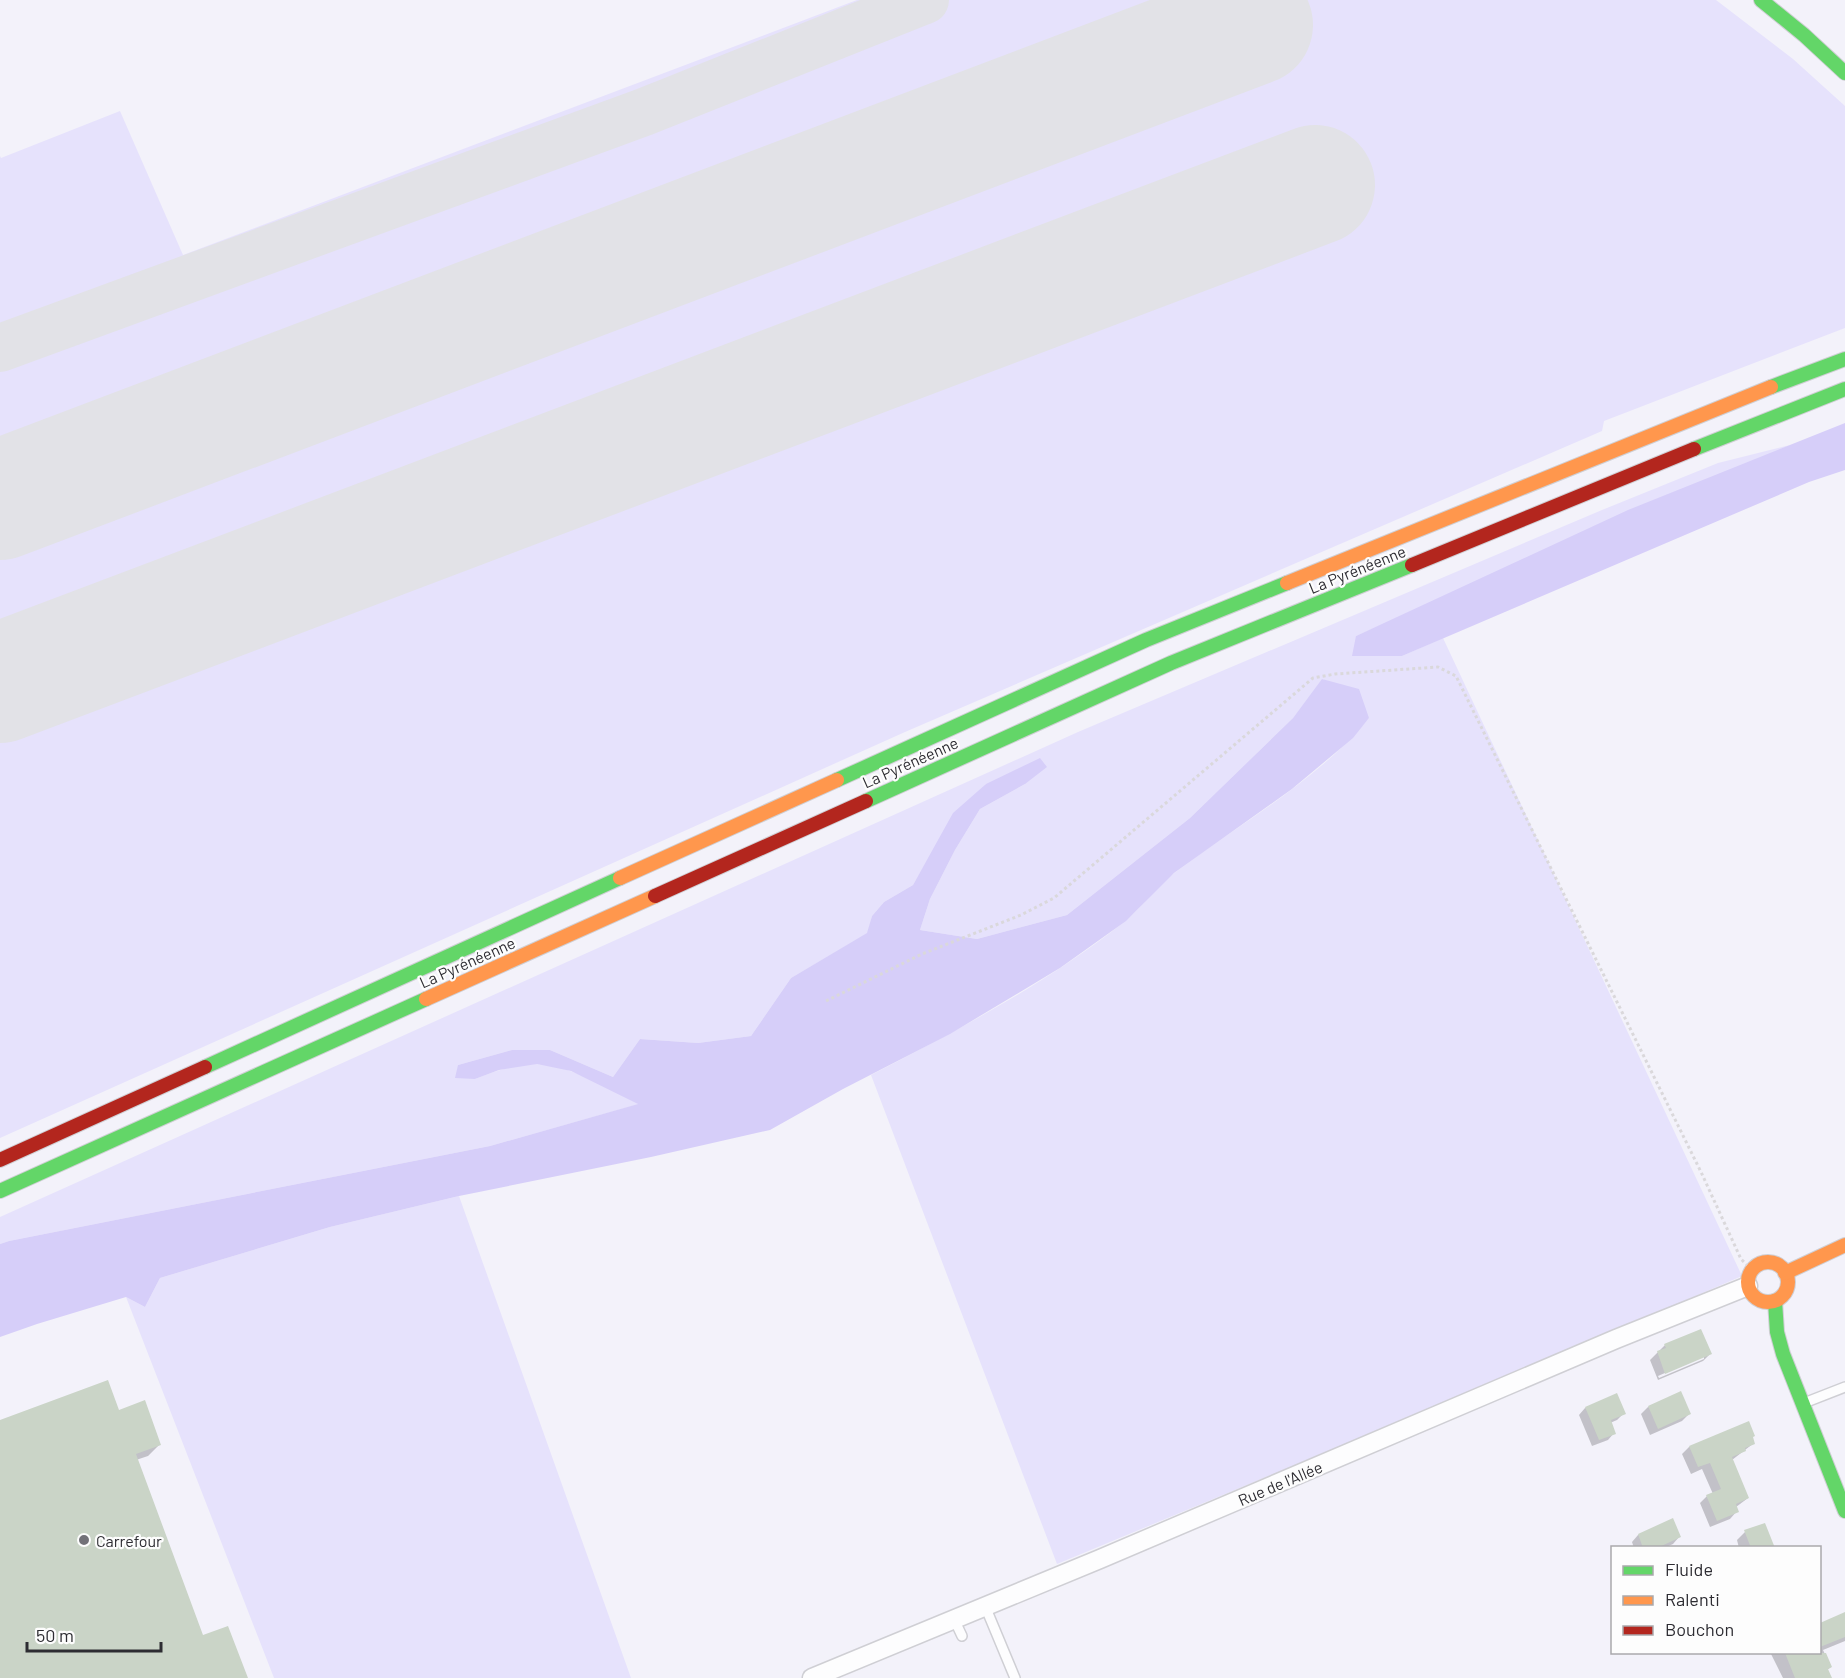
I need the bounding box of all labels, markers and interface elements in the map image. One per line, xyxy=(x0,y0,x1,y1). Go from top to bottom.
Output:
street label: La Pyrénéenne xyxy=(1306,541,1408,597)
street label: La Pyrénéenne xyxy=(859,732,961,792)
street label: La Pyrénéenne xyxy=(416,932,518,992)
street label: Rue de l'Allée xyxy=(1235,1457,1325,1509)
place label: Carrefour xyxy=(96,1531,162,1550)
marker: Carrefour xyxy=(77,1533,91,1547)
legend xyxy=(1611,1546,1821,1654)
text: Fluide xyxy=(1665,1558,1713,1580)
text: Ralenti xyxy=(1665,1588,1720,1610)
scale bar xyxy=(27,1615,160,1653)
text: Bouchon xyxy=(1665,1618,1734,1640)
text: 50 m xyxy=(36,1624,74,1646)

